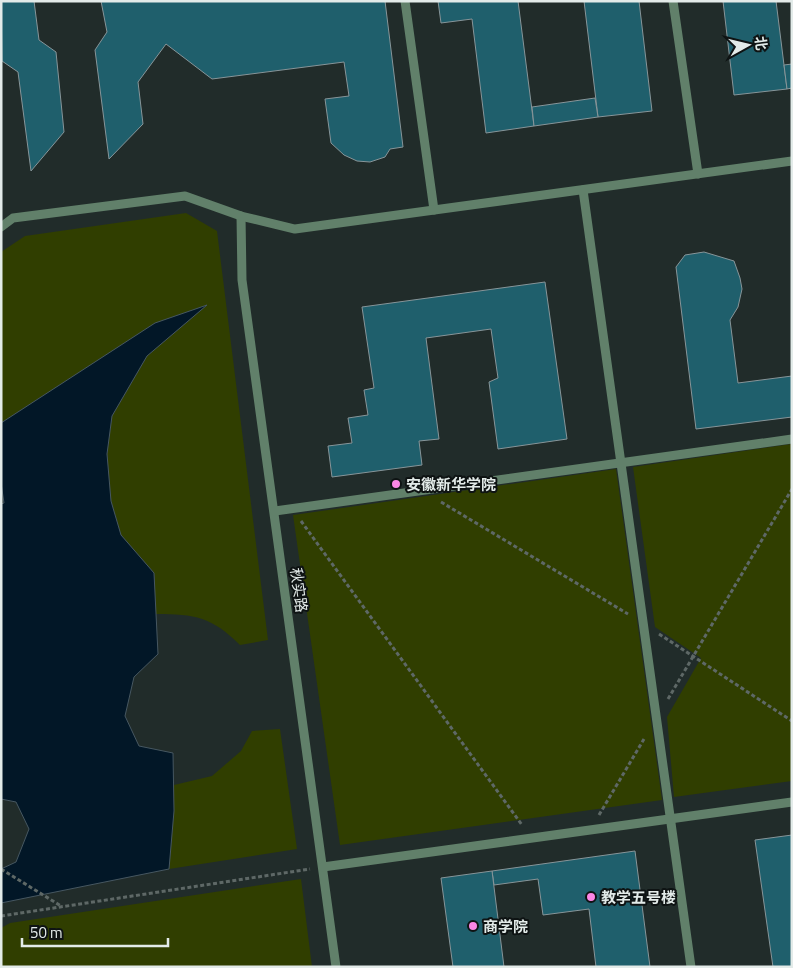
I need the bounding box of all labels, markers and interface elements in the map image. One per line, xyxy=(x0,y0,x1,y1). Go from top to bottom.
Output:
north arrow xyxy=(723,20,773,70)
text: 北 xyxy=(750,35,773,52)
place label: 安徽新华学院 xyxy=(406,473,496,496)
marker: 安徽新华学院 xyxy=(390,478,402,490)
street label: 秋实路 xyxy=(284,566,314,614)
place label: 教学五号楼 xyxy=(601,886,676,909)
marker: 教学五号楼 xyxy=(585,891,597,903)
place label: 商学院 xyxy=(483,915,528,938)
scale bar xyxy=(22,916,169,948)
marker: 商学院 xyxy=(467,920,479,932)
text: 50 m xyxy=(30,921,63,944)

